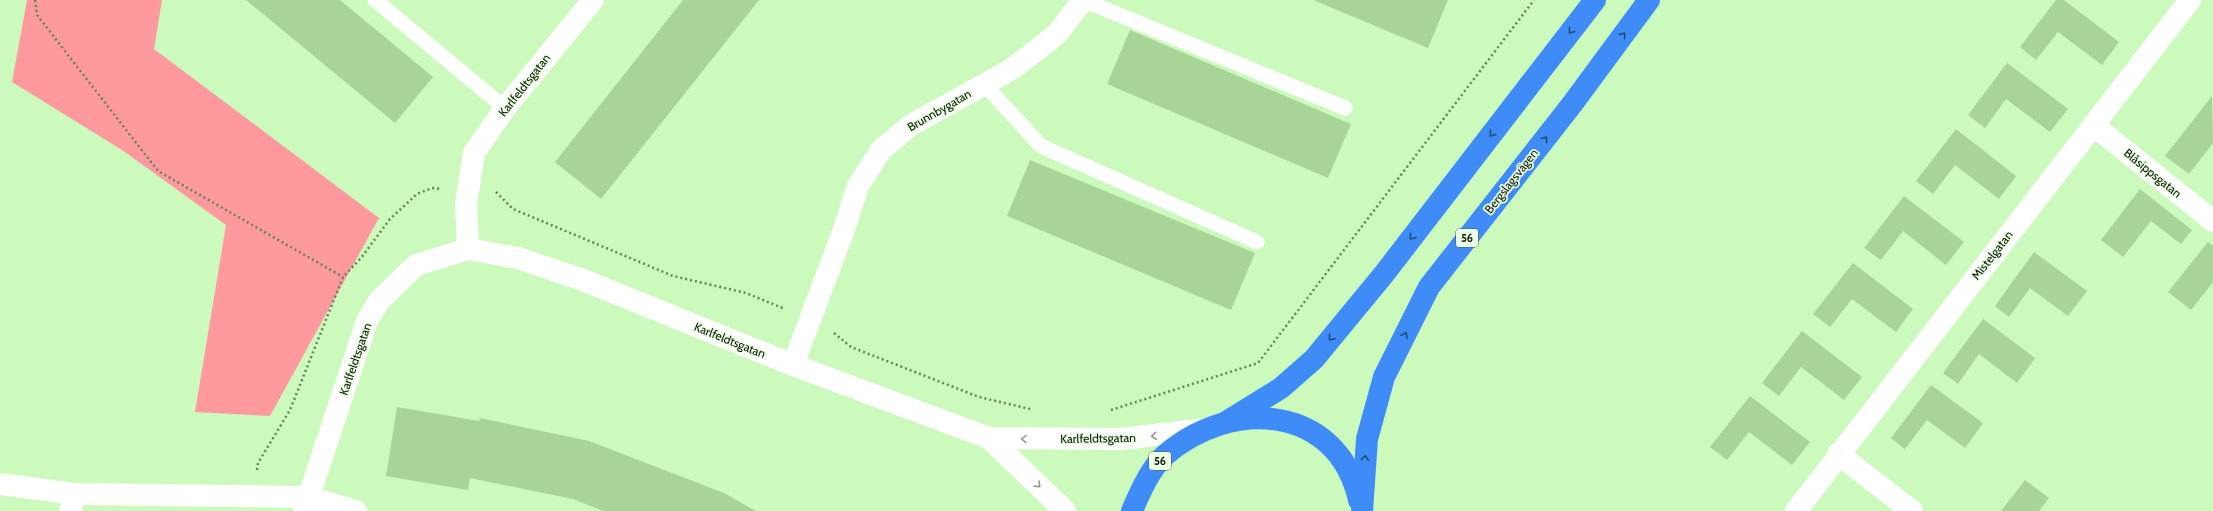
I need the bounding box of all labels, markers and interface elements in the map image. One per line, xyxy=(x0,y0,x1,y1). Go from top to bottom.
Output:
one-way arrow xyxy=(1569,26,1576,33)
one-way arrow xyxy=(1618,32,1626,39)
street label: Karlfeldtsgatan xyxy=(495,50,553,119)
street label: Brunnbygatan xyxy=(904,86,974,134)
one-way arrow xyxy=(1489,129,1496,136)
one-way arrow xyxy=(1540,136,1547,143)
street label: Bergslagsvägen xyxy=(1481,145,1541,216)
street label: Blåsippsgatan xyxy=(2121,145,2185,201)
street label: Mistelgatan xyxy=(1968,227,2016,283)
road number: 56 xyxy=(1456,229,1478,247)
one-way arrow xyxy=(1410,233,1417,240)
street label: Karlfeldtsgatan xyxy=(692,319,768,361)
street label: Karlfeldtsgatan xyxy=(336,320,375,397)
one-way arrow xyxy=(1400,332,1408,339)
one-way arrow xyxy=(1329,334,1336,341)
street label: Karlfeldtsgatan xyxy=(1060,430,1136,446)
one-way arrow xyxy=(1151,431,1157,440)
one-way arrow xyxy=(1021,435,1027,443)
road number: 56 xyxy=(1149,452,1171,470)
one-way arrow xyxy=(1361,455,1370,461)
one-way arrow xyxy=(1033,480,1041,488)

